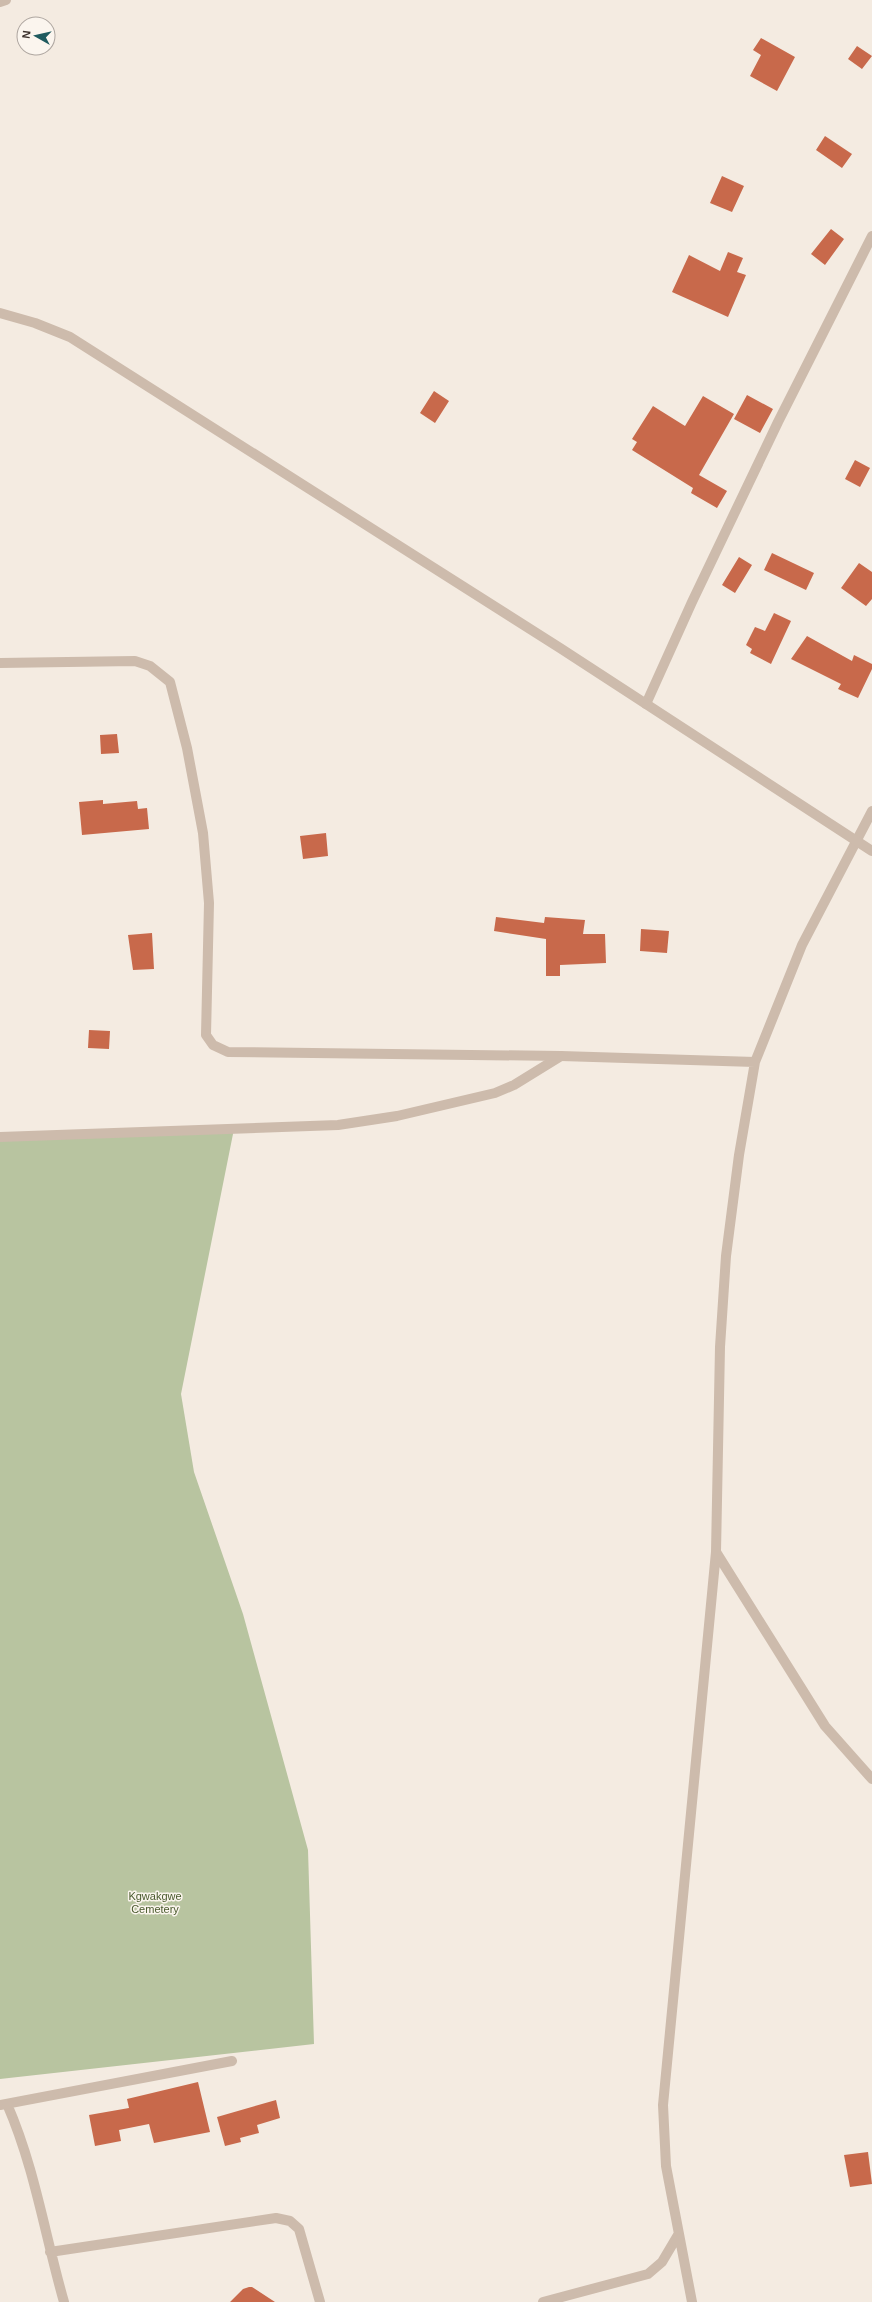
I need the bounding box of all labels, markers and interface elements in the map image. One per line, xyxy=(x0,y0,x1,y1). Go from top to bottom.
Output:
north arrow xyxy=(16,16,56,56)
text: N xyxy=(20,30,33,39)
park label: Kgwakgwe Cemetery xyxy=(128,1890,182,1915)

